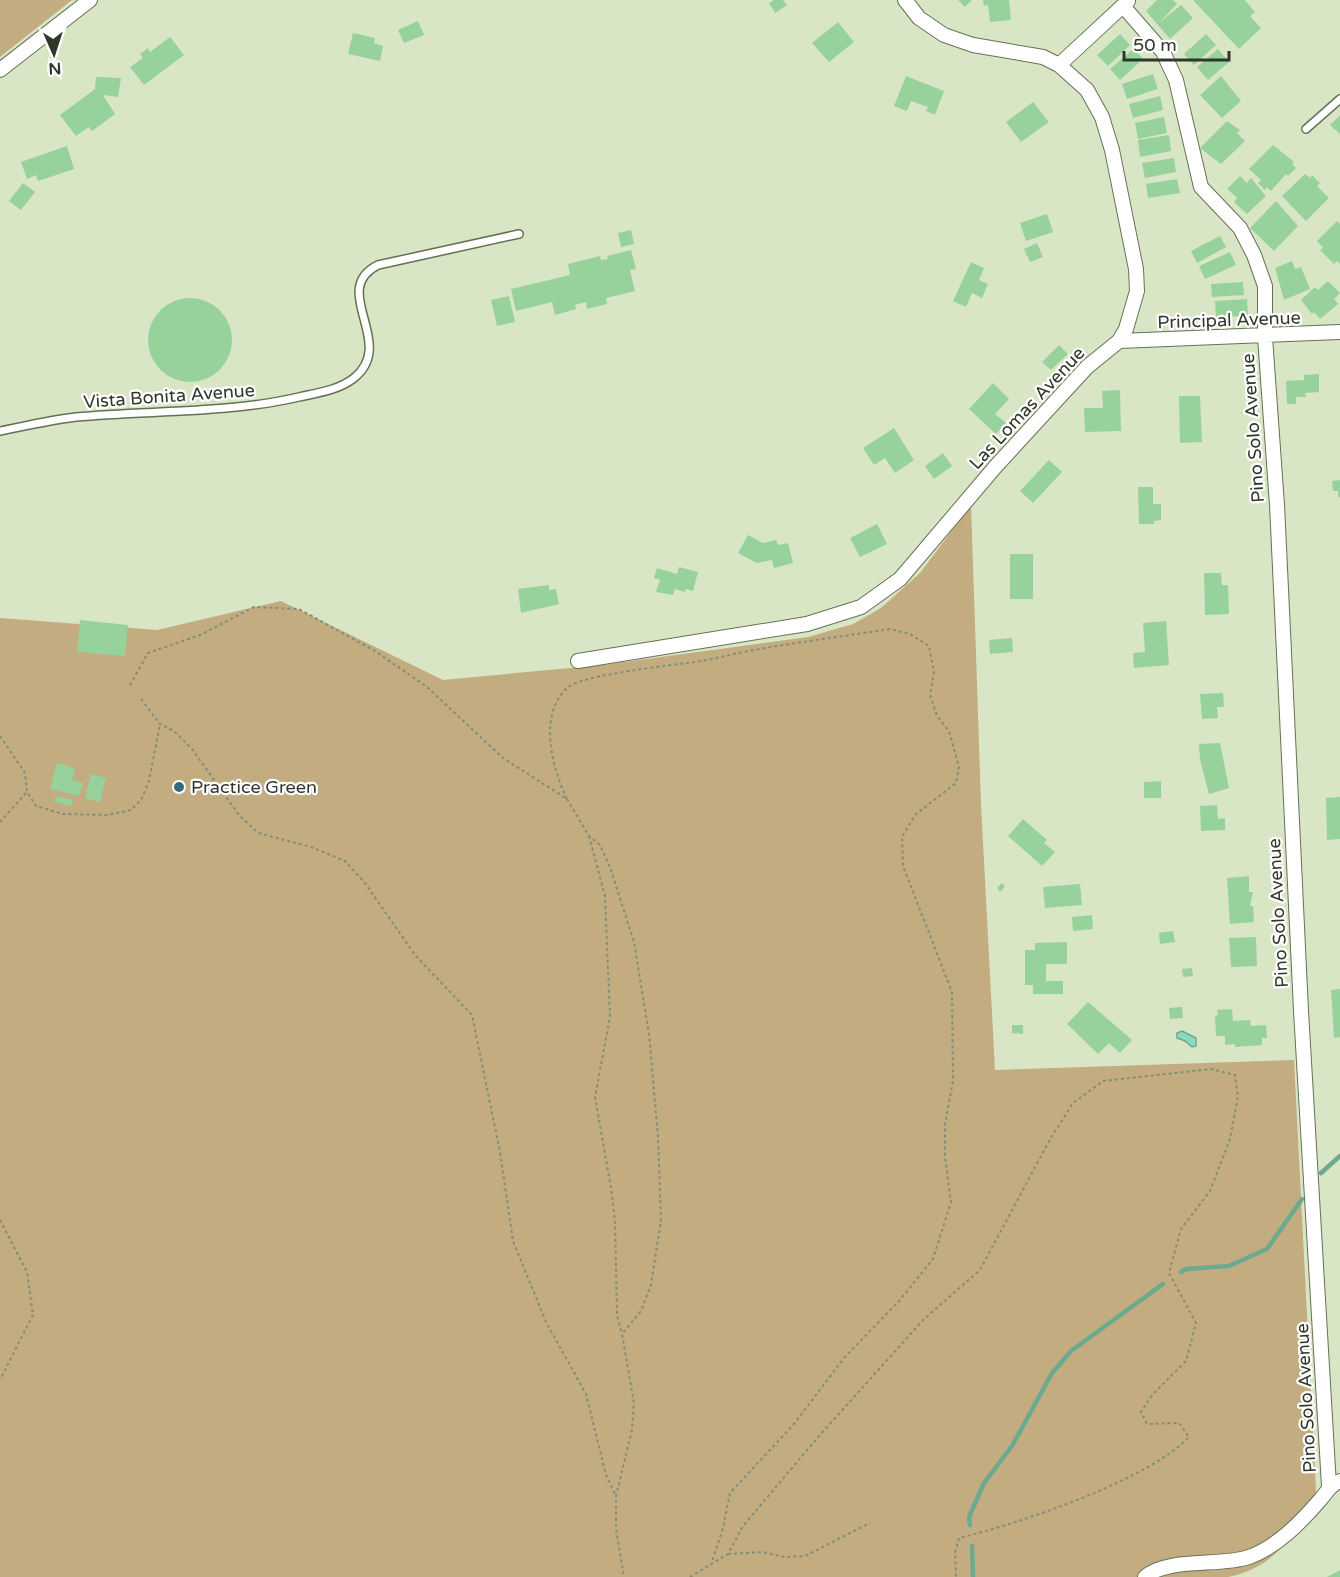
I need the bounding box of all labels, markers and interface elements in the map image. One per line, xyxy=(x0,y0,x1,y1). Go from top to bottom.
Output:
north arrow xyxy=(24,24,84,84)
scale bar xyxy=(1124,24,1229,62)
text: 50 m xyxy=(1133,34,1177,56)
text: N xyxy=(48,58,62,78)
street label: Principal Avenue xyxy=(1157,307,1301,333)
street label: Las Lomas Avenue xyxy=(965,342,1089,474)
street label: Pino Solo Avenue xyxy=(1237,353,1269,503)
street label: Vista Bonita Avenue xyxy=(82,379,256,413)
place label: Practice Green xyxy=(191,776,317,798)
marker: Practice Green xyxy=(172,780,186,794)
street label: Pino Solo Avenue xyxy=(1263,838,1293,988)
street label: Pino Solo Avenue xyxy=(1291,1323,1321,1473)

